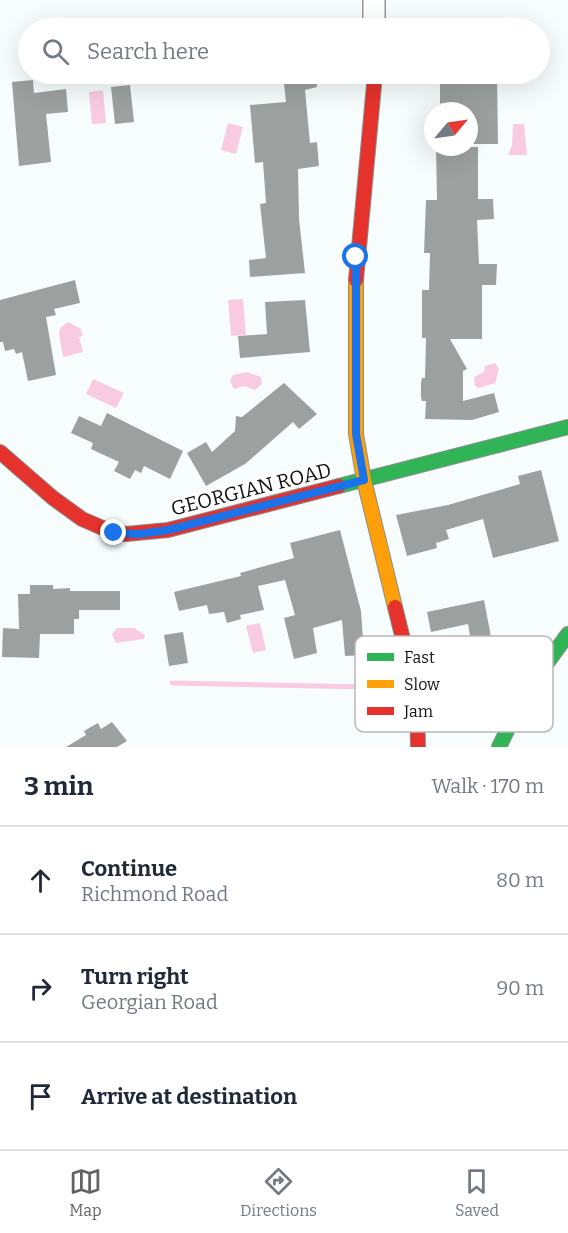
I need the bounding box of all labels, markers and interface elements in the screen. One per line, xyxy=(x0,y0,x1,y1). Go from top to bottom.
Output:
search box xyxy=(18,18,550,84)
icon: search xyxy=(39,35,72,68)
text: Search here xyxy=(87,38,209,65)
north arrow xyxy=(424,102,478,156)
route start xyxy=(342,243,368,269)
street label: GEORGIAN ROAD xyxy=(168,457,334,521)
route end xyxy=(100,519,126,545)
legend xyxy=(355,636,553,732)
text: Fast xyxy=(404,648,435,667)
text: Slow xyxy=(404,675,440,694)
text: Jam xyxy=(403,702,433,721)
text: 3 min xyxy=(24,771,93,802)
text: Walk · 170 m xyxy=(431,774,544,798)
text: Continue xyxy=(81,855,177,882)
icon: ahead xyxy=(24,864,57,897)
text: 80 m xyxy=(496,868,544,892)
text: Richmond Road xyxy=(81,882,228,906)
text: Turn right xyxy=(81,963,189,990)
icon: right xyxy=(24,972,57,1005)
text: 90 m xyxy=(496,976,544,1000)
text: Georgian Road xyxy=(81,990,218,1014)
icon: arrive xyxy=(24,1080,57,1113)
text: Arrive at destination xyxy=(81,1083,297,1110)
tab: Map xyxy=(69,1165,102,1220)
tab: Directions xyxy=(240,1165,317,1220)
tab: Saved xyxy=(455,1165,499,1220)

